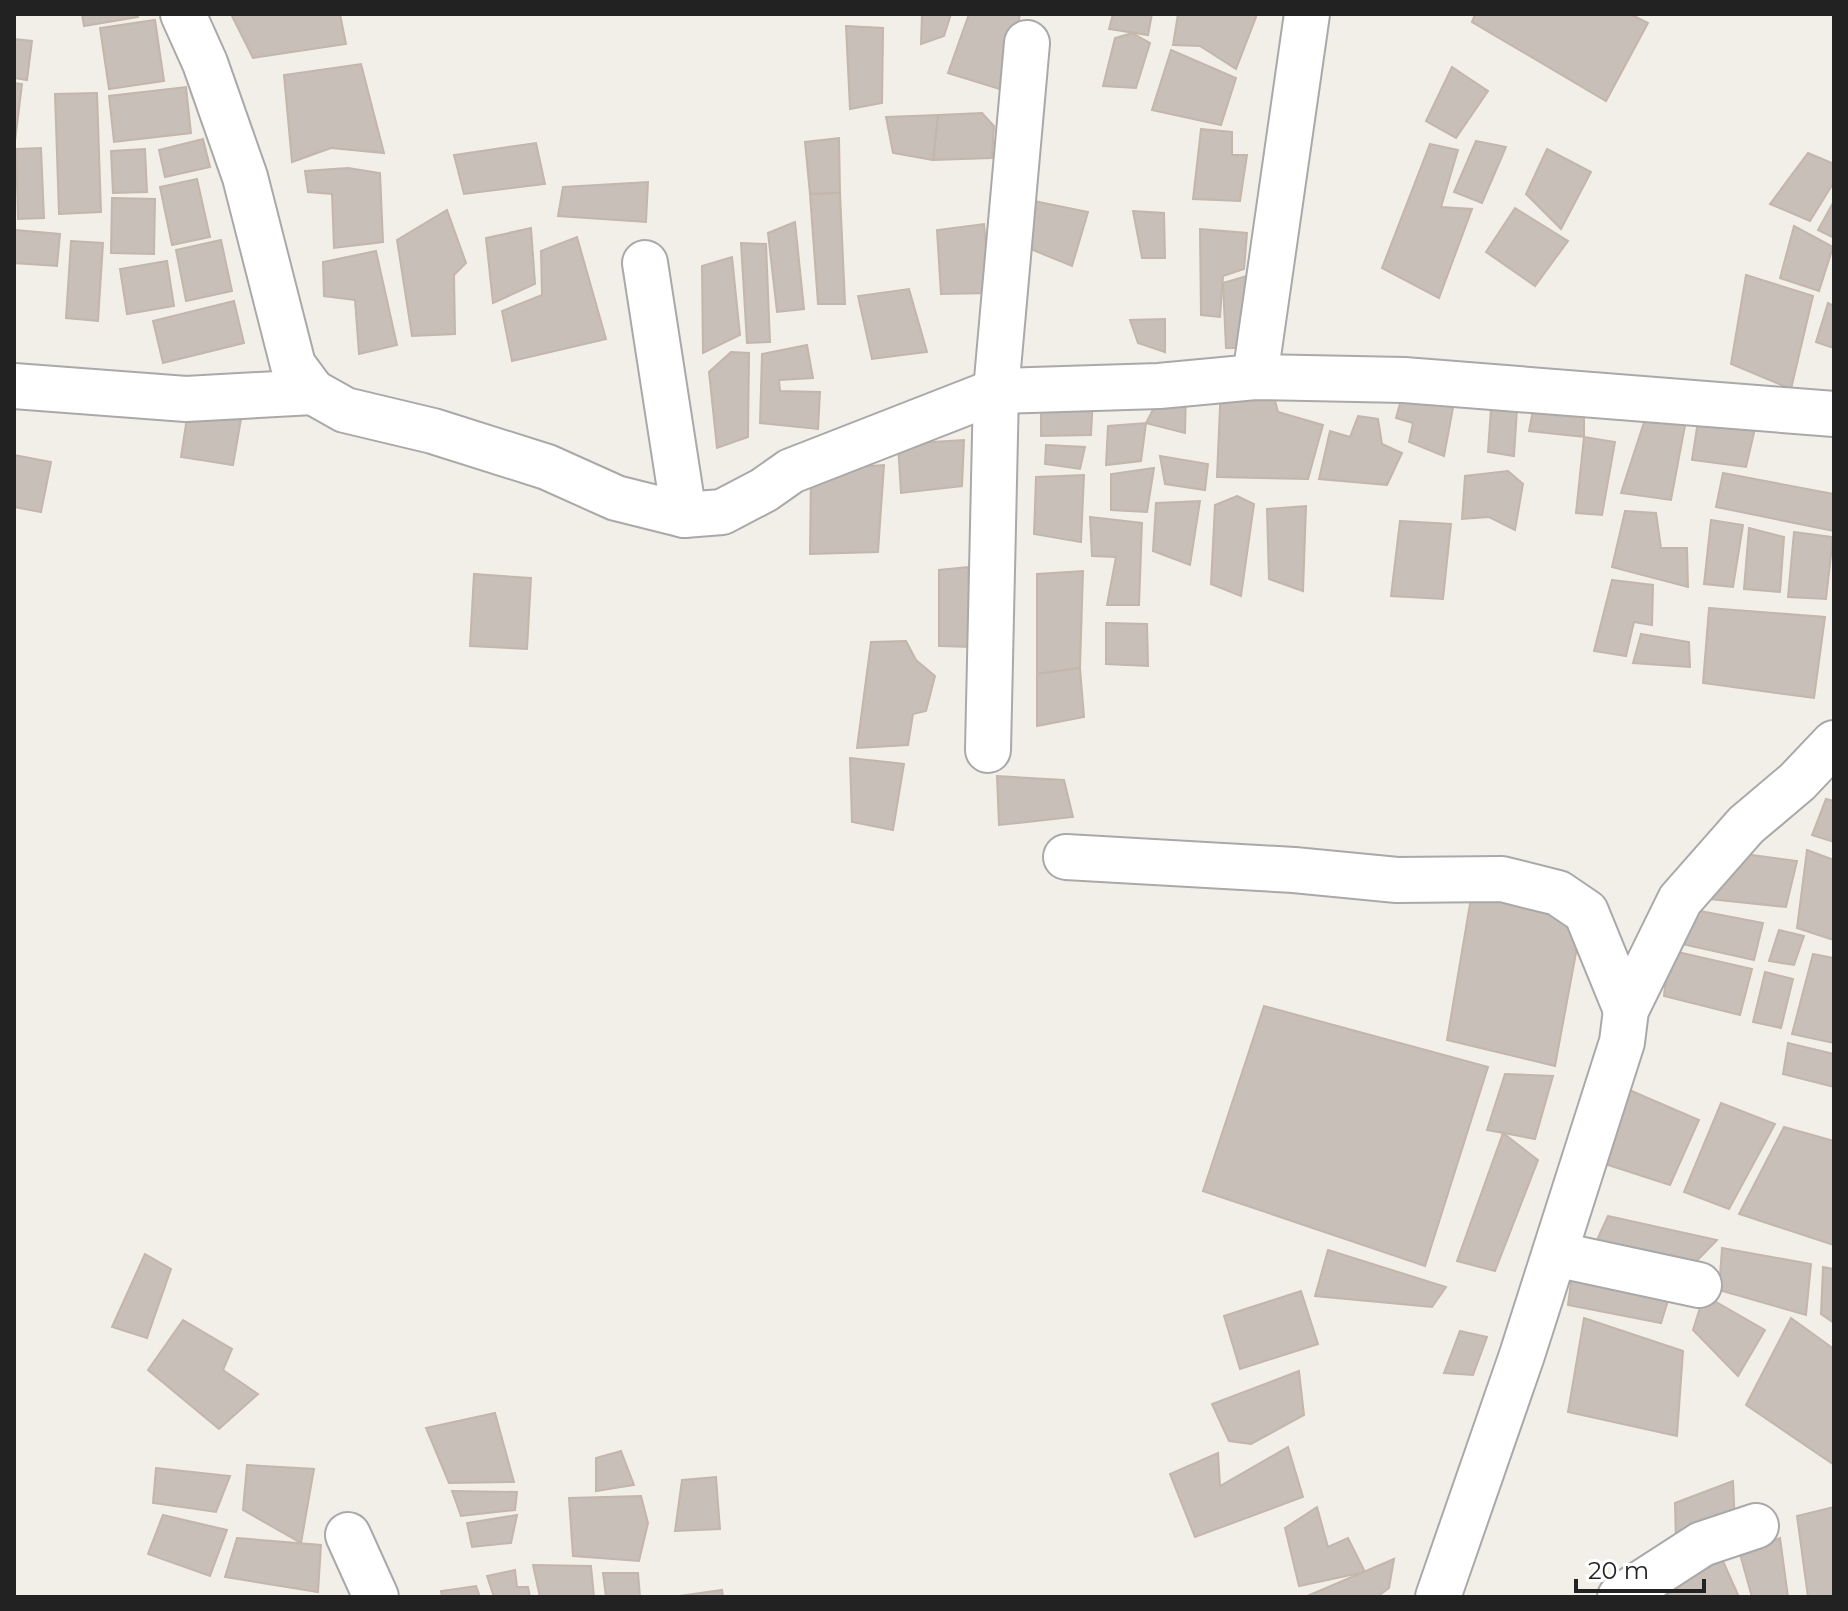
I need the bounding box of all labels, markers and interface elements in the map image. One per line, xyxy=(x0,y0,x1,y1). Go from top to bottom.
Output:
scale bar xyxy=(1576,1543,1704,1593)
text: 20 m xyxy=(1588,1556,1649,1585)

